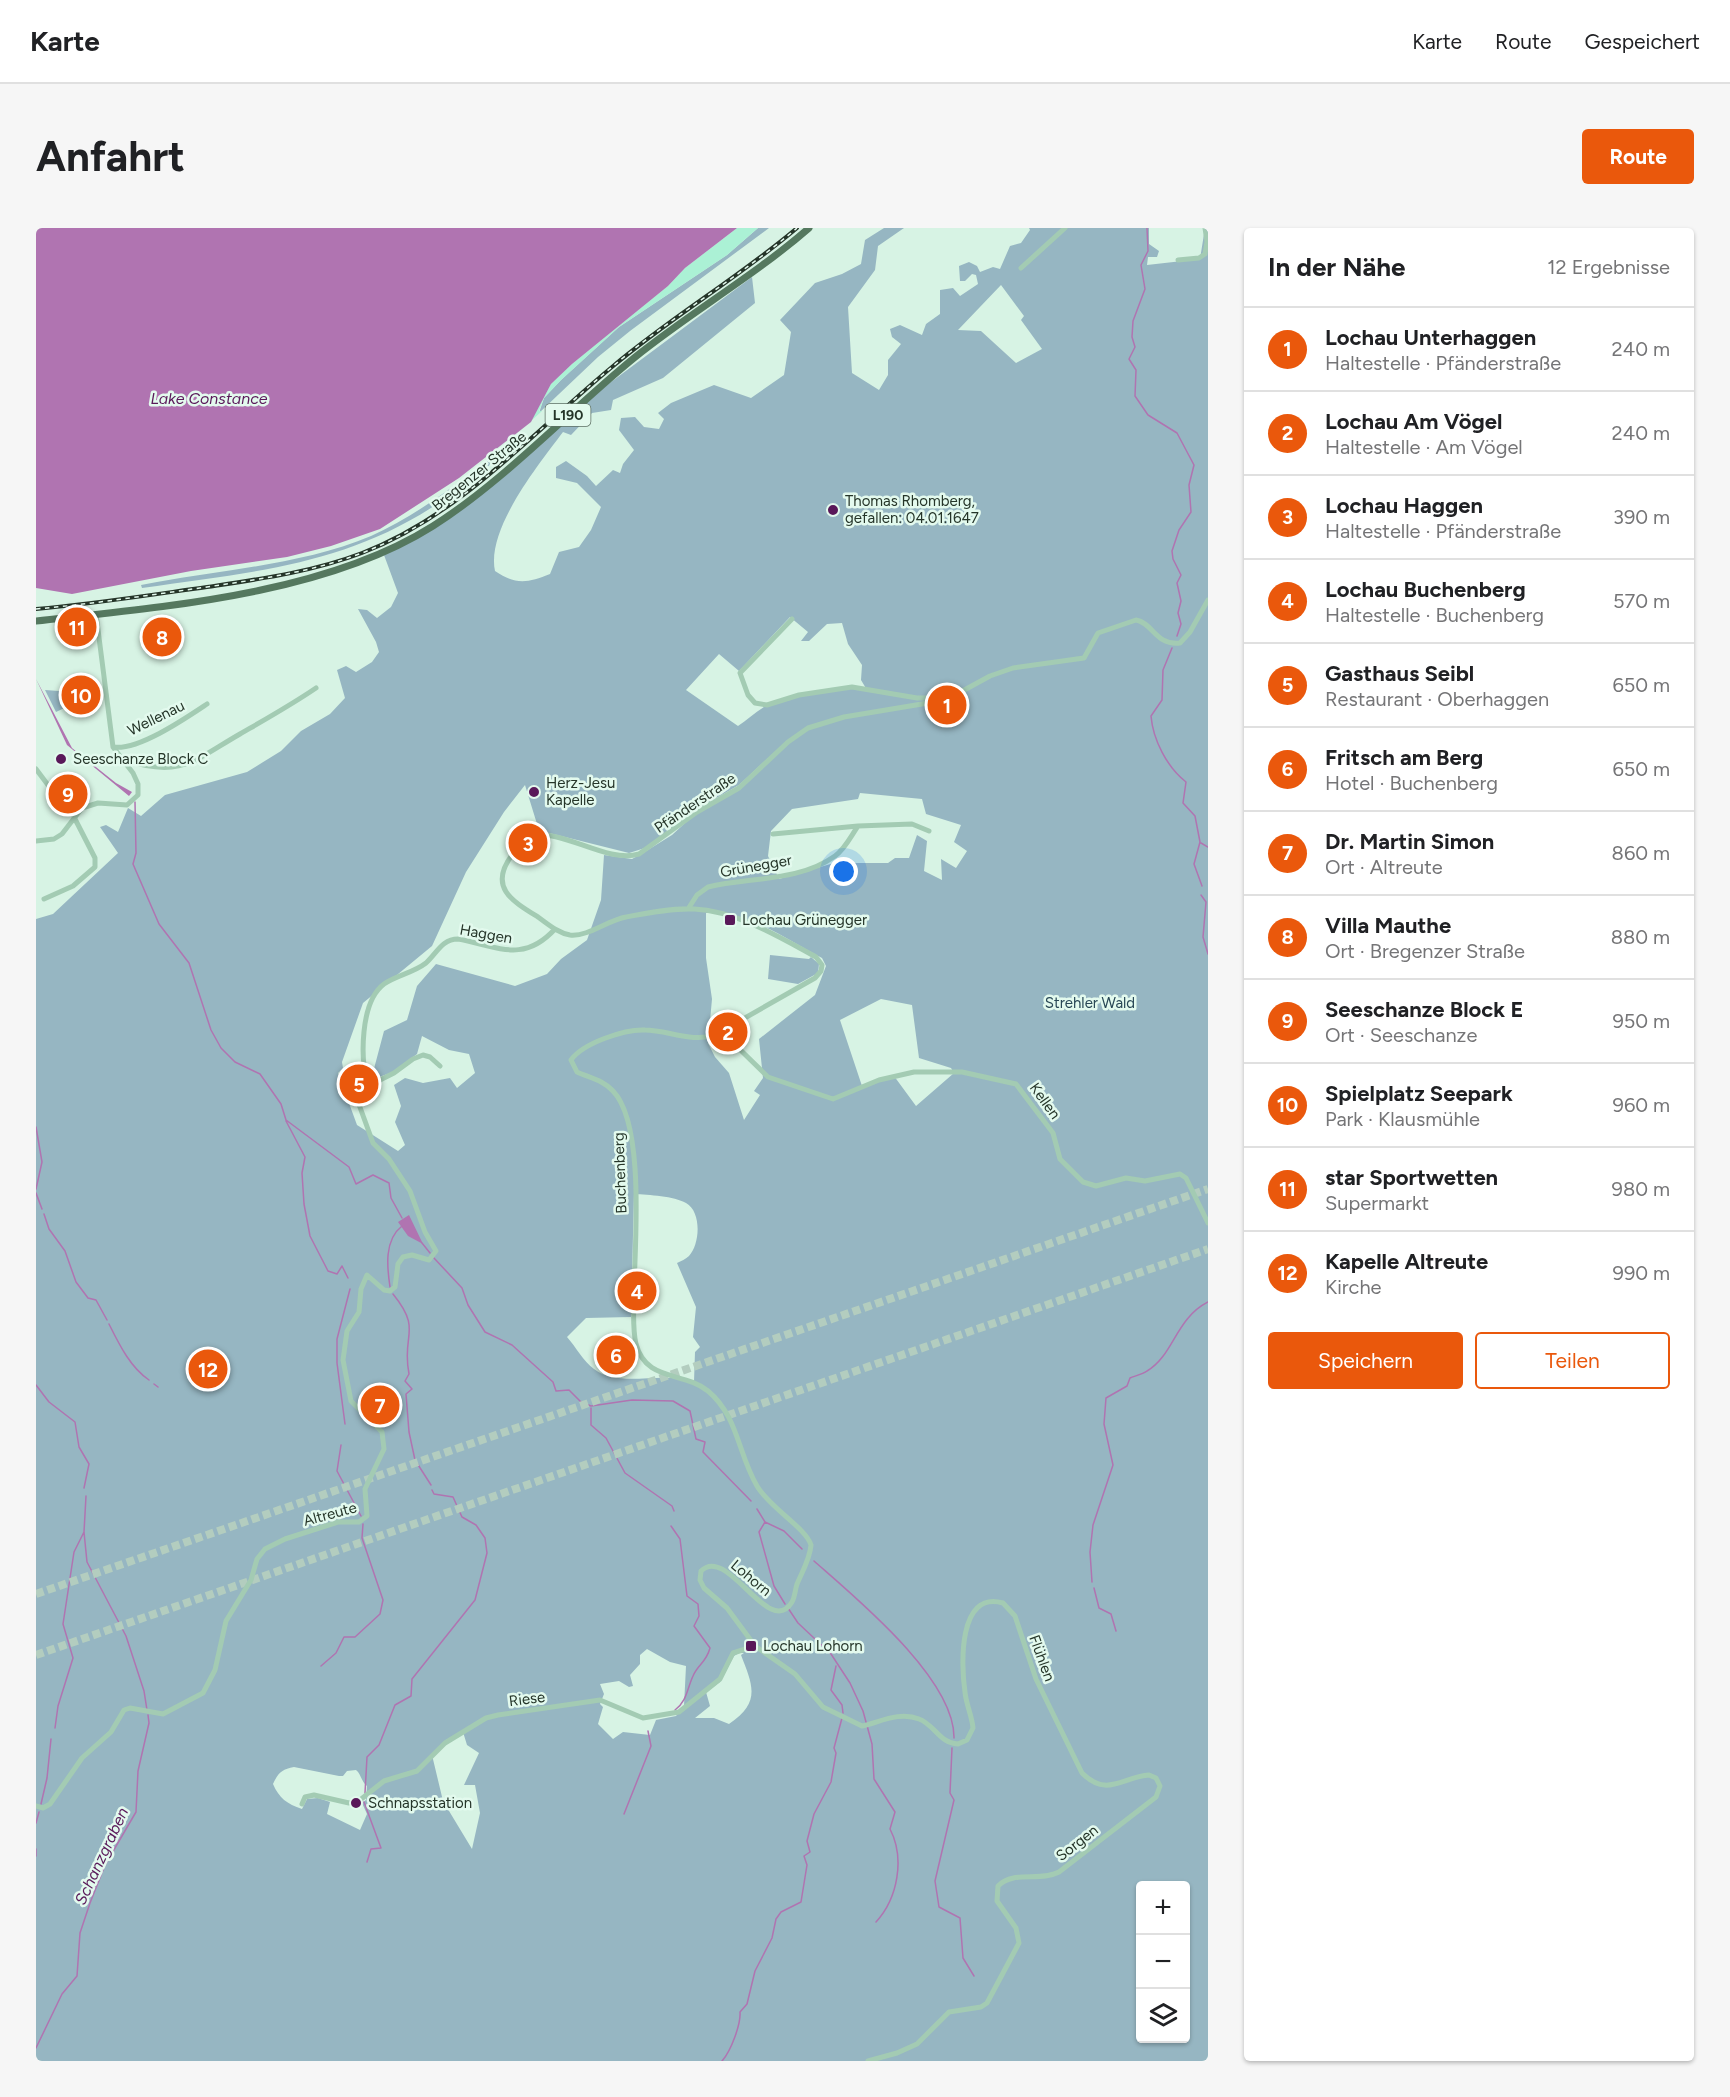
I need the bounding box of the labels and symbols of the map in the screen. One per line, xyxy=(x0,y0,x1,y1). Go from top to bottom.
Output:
water label: Lake Constance xyxy=(150,389,268,408)
road number: L190 xyxy=(546,404,590,426)
street label: Bregenzer Straße xyxy=(428,427,530,515)
place label: Thomas Rhomberg, gefallen: 04.01.1647 xyxy=(845,492,979,527)
marker: Thomas Rhomberg, gefallen: 04.01.1647 xyxy=(826,503,840,517)
pin: 11 xyxy=(58,604,96,650)
pin: 8 xyxy=(142,614,182,660)
pin: 10 xyxy=(62,672,100,718)
pin: 1 xyxy=(928,682,966,728)
street label: Wellenau xyxy=(125,697,187,739)
place label: Seeschanze Block C xyxy=(73,750,209,768)
marker: Seeschanze Block C xyxy=(54,752,68,766)
street label: Pfänderstraße xyxy=(651,769,739,837)
pin: 9 xyxy=(48,772,87,816)
place label: Herz-Jesu Kapelle xyxy=(546,774,615,809)
marker: Herz-Jesu Kapelle xyxy=(527,785,541,799)
pin: 3 xyxy=(508,820,548,866)
street label: Grünegger xyxy=(719,851,793,881)
your location xyxy=(829,857,858,886)
place label: Lochau Grünegger xyxy=(742,911,867,929)
marker: Lochau Grünegger xyxy=(723,913,737,927)
street label: Haggen xyxy=(458,921,514,947)
park label: Strehler Wald xyxy=(1045,994,1135,1012)
pin: 2 xyxy=(708,1010,748,1054)
pin: 5 xyxy=(340,1062,378,1106)
street label: Kellen xyxy=(1026,1079,1064,1123)
street label: Buchenberg xyxy=(610,1132,630,1214)
pin: 4 xyxy=(618,1268,656,1314)
pin: 6 xyxy=(596,1332,636,1378)
pin: 12 xyxy=(188,1346,228,1392)
pin: 7 xyxy=(360,1382,400,1428)
street label: Altreute xyxy=(301,1498,359,1530)
street label: Lohorn xyxy=(727,1556,775,1600)
street label: Flühlen xyxy=(1025,1632,1059,1684)
place label: Lochau Lohorn xyxy=(763,1637,863,1655)
marker: Lochau Lohorn xyxy=(744,1639,758,1653)
street label: Riese xyxy=(508,1688,546,1710)
place label: Schnapsstation xyxy=(368,1794,472,1812)
marker: Schnapsstation xyxy=(349,1796,363,1810)
water label: Schanzgraben xyxy=(71,1805,132,1908)
street label: Sorgen xyxy=(1052,1821,1102,1865)

